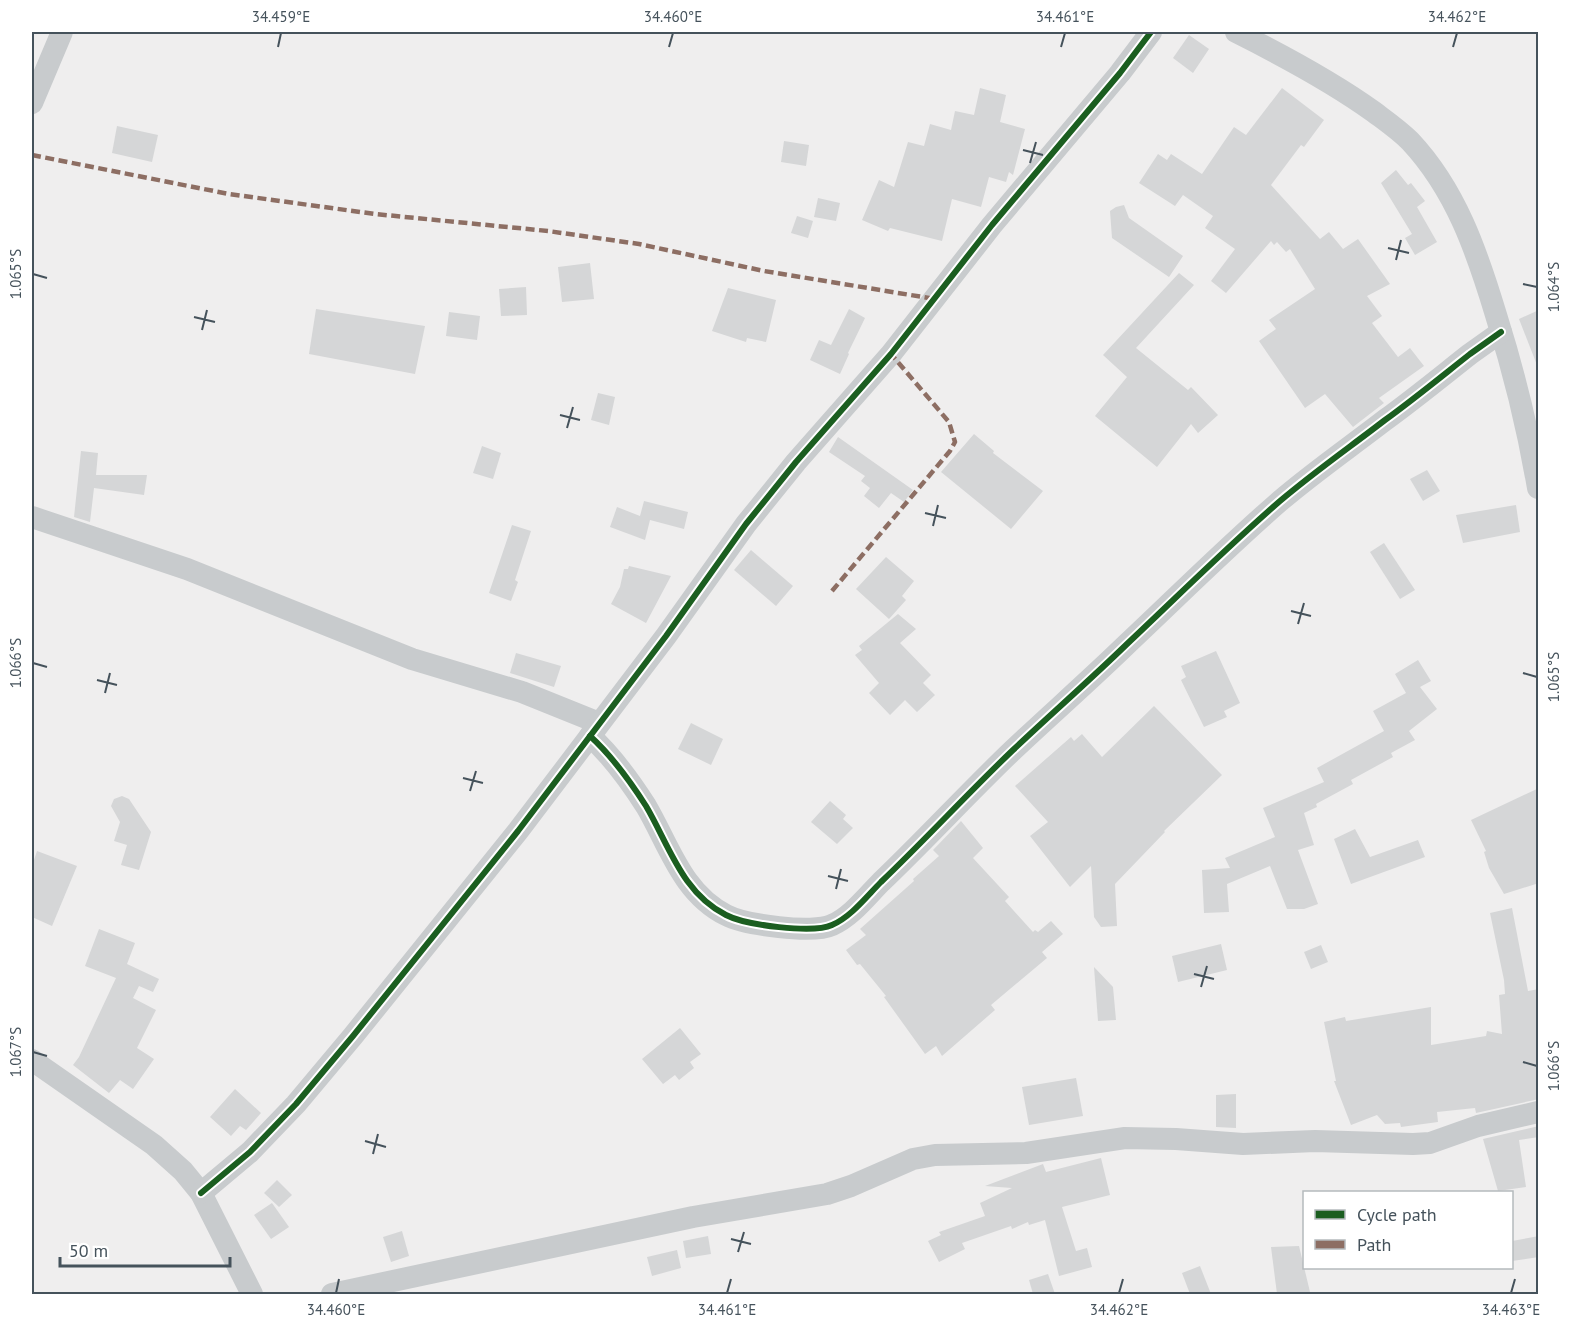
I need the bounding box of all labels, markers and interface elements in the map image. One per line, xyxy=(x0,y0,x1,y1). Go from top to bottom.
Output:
text: 34.459°E xyxy=(252,7,310,26)
text: 34.460°E xyxy=(644,7,702,26)
text: 34.461°E xyxy=(1036,7,1094,26)
text: 34.462°E xyxy=(1428,7,1486,26)
text: 1.065°S xyxy=(6,249,25,299)
text: 1.064°S xyxy=(1544,262,1563,312)
text: 1.066°S xyxy=(6,638,25,688)
text: 1.065°S xyxy=(1544,652,1563,702)
text: 1.067°S xyxy=(6,1027,25,1077)
text: 1.066°S xyxy=(1544,1041,1563,1091)
legend xyxy=(1303,1191,1513,1269)
text: Cycle path xyxy=(1357,1203,1437,1226)
scale bar xyxy=(60,1230,230,1268)
text: Path xyxy=(1357,1233,1391,1256)
text: 50 m xyxy=(69,1239,108,1262)
text: 34.460°E xyxy=(307,1300,365,1319)
text: 34.461°E xyxy=(698,1300,756,1319)
text: 34.462°E xyxy=(1090,1300,1148,1319)
text: 34.463°E xyxy=(1482,1300,1540,1319)

